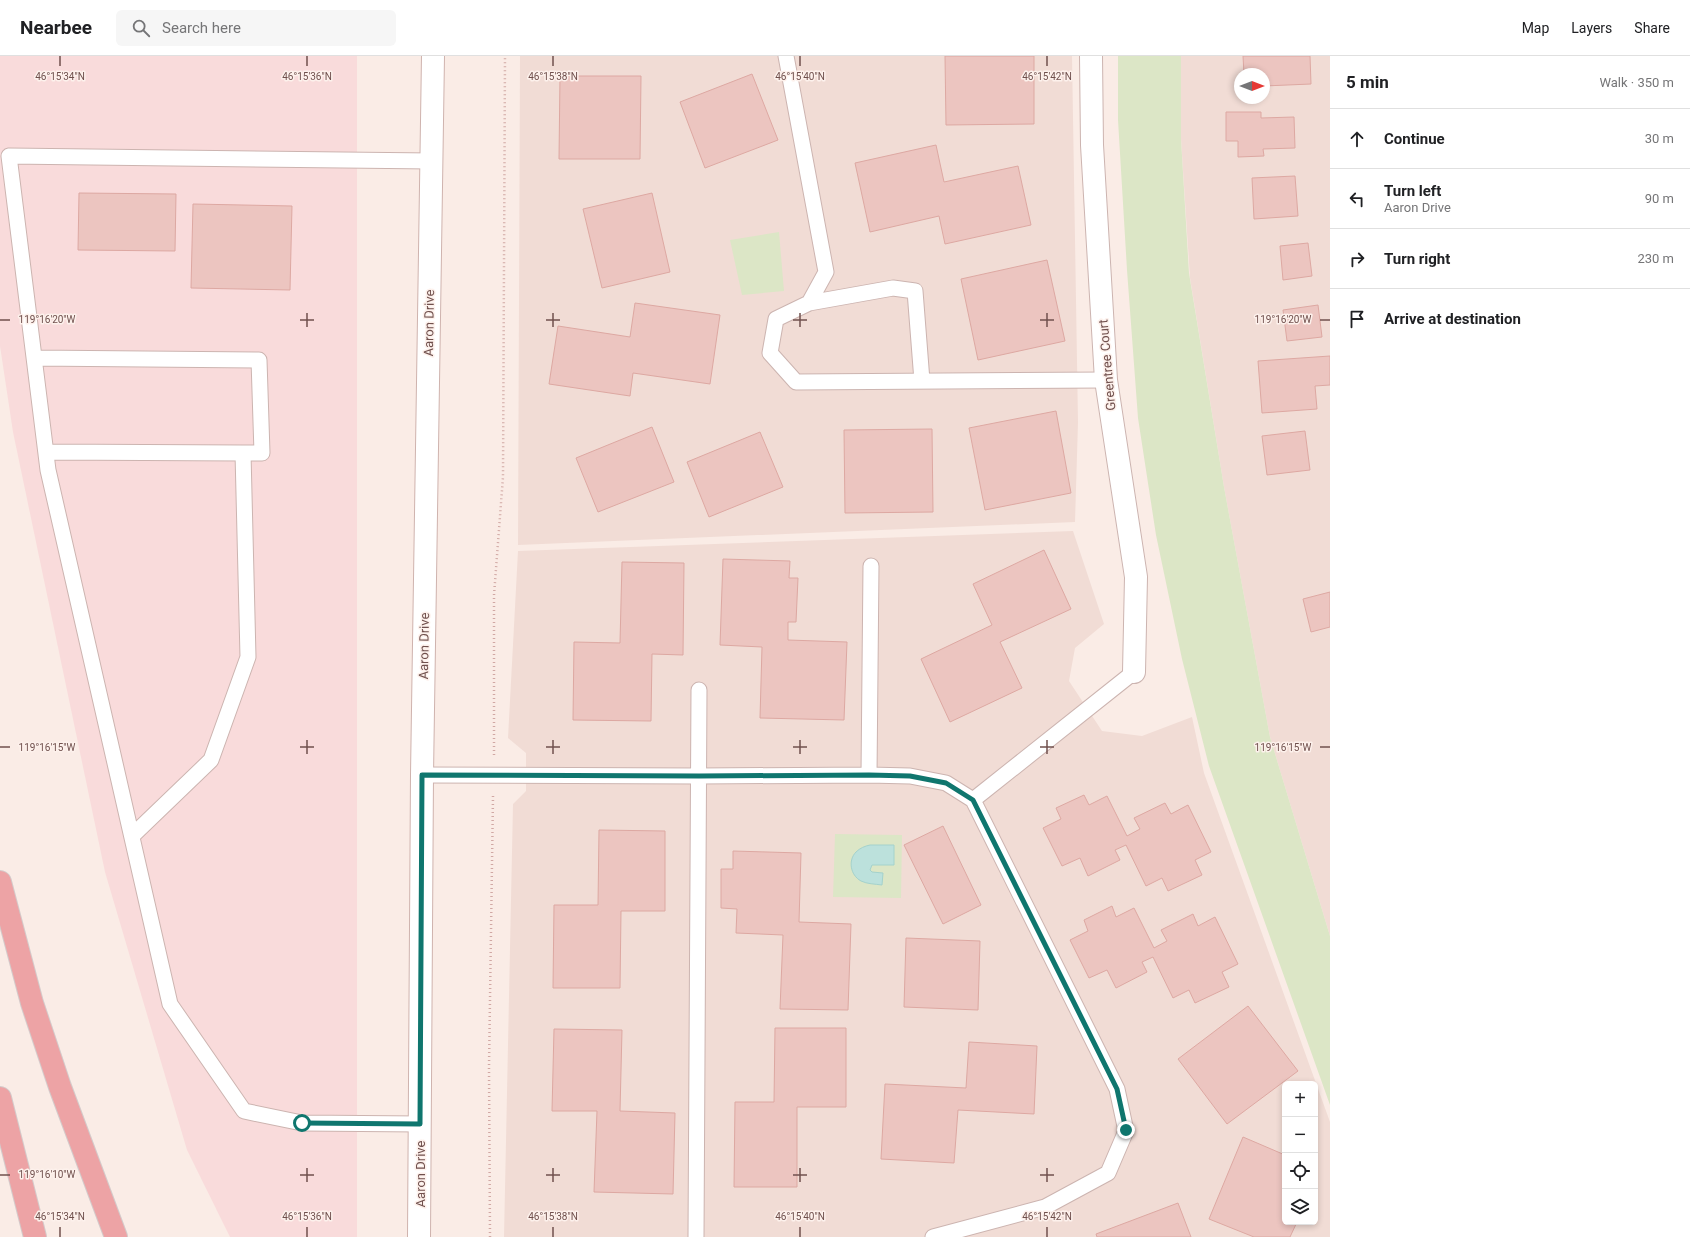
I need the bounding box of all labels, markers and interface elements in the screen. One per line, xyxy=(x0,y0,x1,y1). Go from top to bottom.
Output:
search box xyxy=(116,10,396,46)
text: Nearbee xyxy=(20,16,92,39)
icon: search xyxy=(130,17,152,39)
text: Search here xyxy=(162,19,241,37)
text: Map xyxy=(1522,20,1549,36)
text: Layers xyxy=(1571,20,1612,36)
text: Share xyxy=(1634,20,1670,36)
north arrow xyxy=(1234,68,1270,104)
text: 46°15'34"N xyxy=(35,71,85,82)
text: 46°15'36"N xyxy=(282,71,332,82)
text: 46°15'38"N xyxy=(528,71,578,82)
text: 46°15'40"N xyxy=(775,71,825,82)
text: 46°15'42"N xyxy=(1022,71,1072,82)
text: 5 min xyxy=(1346,72,1389,92)
text: Walk · 350 m xyxy=(1599,75,1674,90)
icon: ahead xyxy=(1346,128,1368,150)
text: Continue xyxy=(1384,130,1445,148)
text: 30 m xyxy=(1645,131,1674,146)
text: Turn left xyxy=(1384,182,1441,200)
icon: left xyxy=(1346,188,1368,210)
text: 90 m xyxy=(1645,191,1674,206)
text: Aaron Drive xyxy=(1384,200,1451,215)
icon: right xyxy=(1346,248,1368,270)
text: Turn right xyxy=(1384,250,1450,268)
text: 230 m xyxy=(1637,251,1674,266)
street label: Aaron Drive xyxy=(421,289,437,357)
icon: arrive xyxy=(1346,308,1368,330)
text: Arrive at destination xyxy=(1384,310,1521,328)
text: 119°16'20"W xyxy=(19,314,76,325)
text: 119°16'20"W xyxy=(1255,314,1312,325)
street label: Greentree Court xyxy=(1096,319,1118,411)
street label: Aaron Drive xyxy=(416,612,432,680)
text: 119°16'15"W xyxy=(19,742,76,753)
text: 119°16'15"W xyxy=(1255,742,1312,753)
map controls xyxy=(1282,1081,1318,1225)
button: + xyxy=(1282,1081,1318,1117)
route start xyxy=(293,1114,311,1132)
button: − xyxy=(1282,1117,1318,1153)
route end xyxy=(1117,1121,1135,1139)
street label: Aaron Drive xyxy=(413,1140,428,1207)
button: locate xyxy=(1282,1153,1318,1189)
text: 119°16'10"W xyxy=(19,1169,76,1180)
button: layers xyxy=(1282,1189,1318,1225)
text: 46°15'34"N xyxy=(35,1211,85,1222)
text: 46°15'36"N xyxy=(282,1211,332,1222)
text: 46°15'38"N xyxy=(528,1211,578,1222)
text: 46°15'40"N xyxy=(775,1211,825,1222)
text: 46°15'42"N xyxy=(1022,1211,1072,1222)

